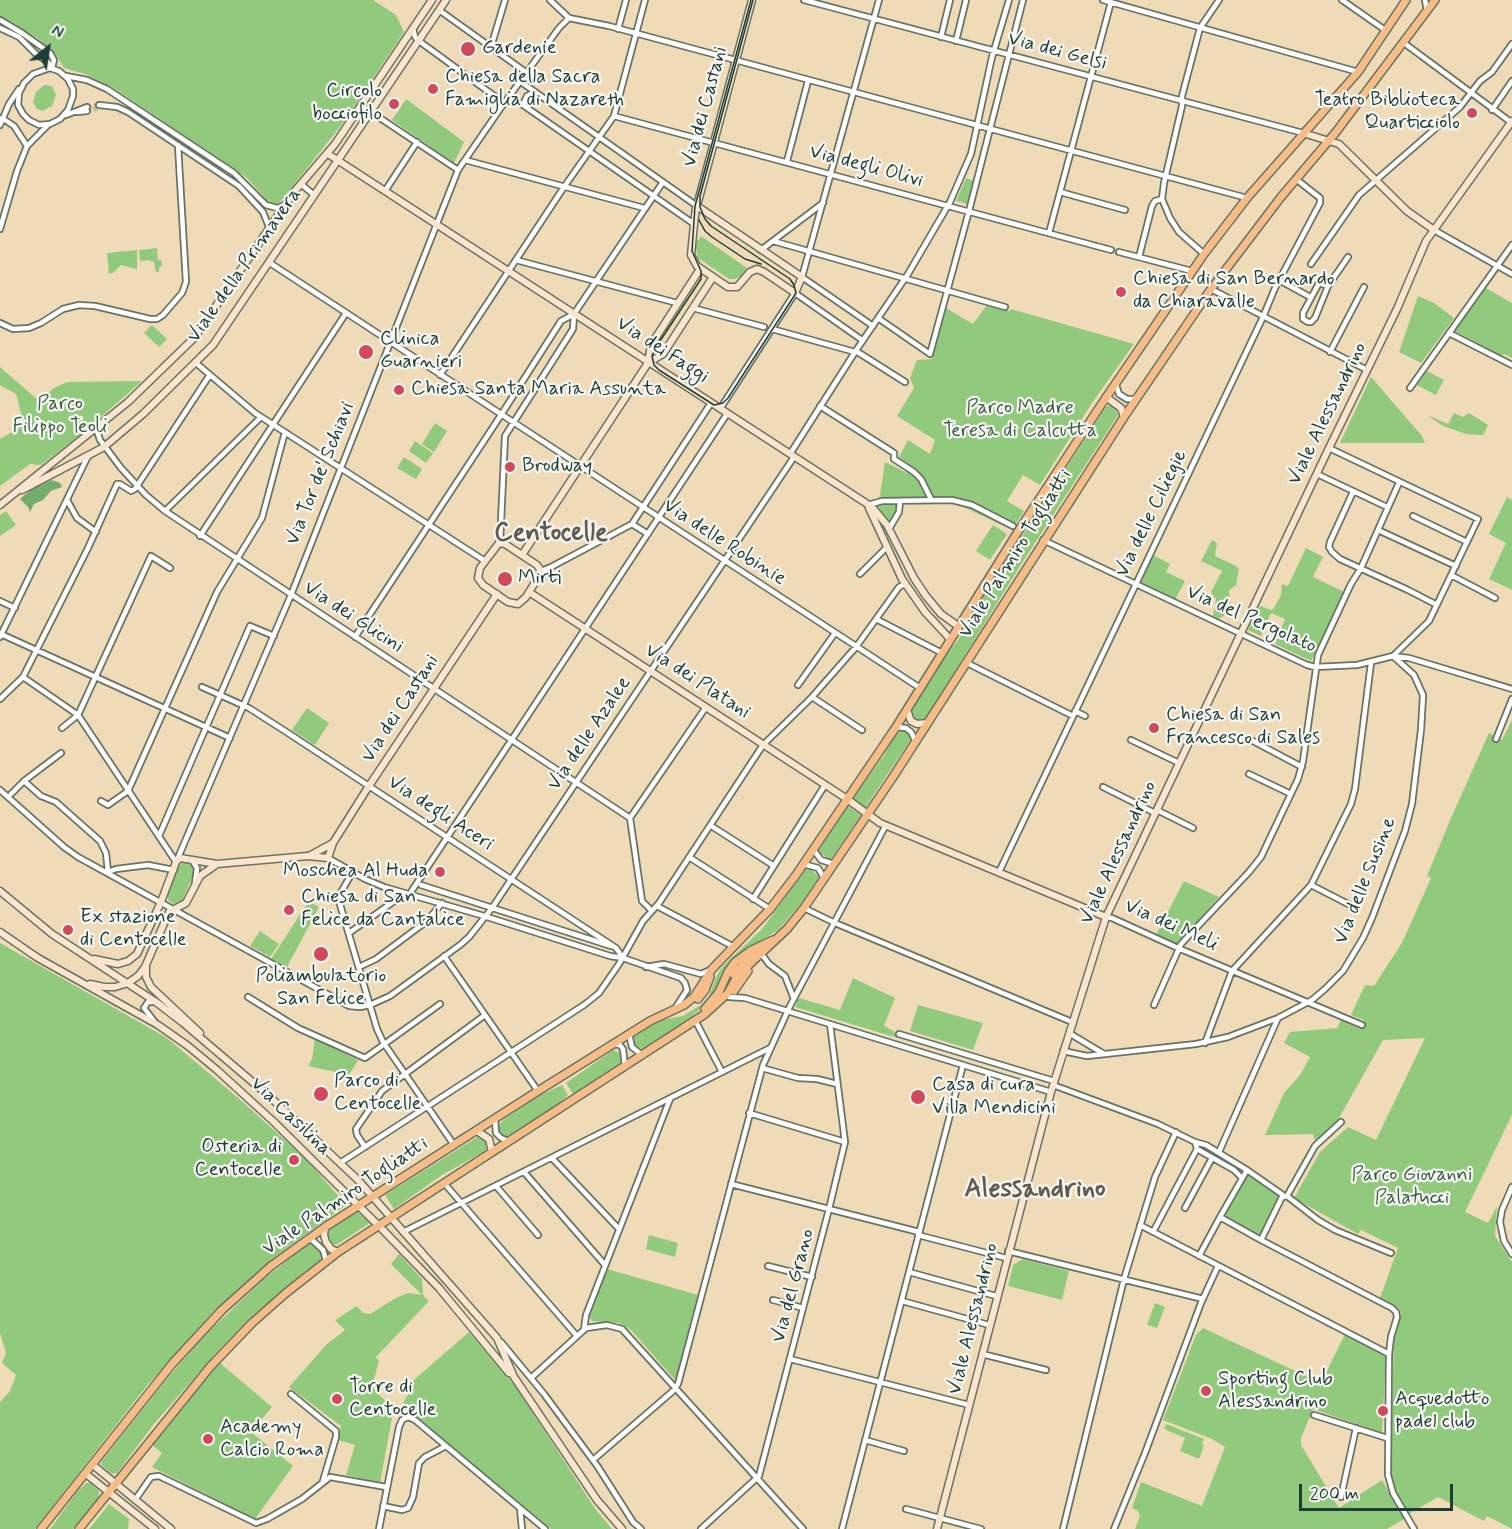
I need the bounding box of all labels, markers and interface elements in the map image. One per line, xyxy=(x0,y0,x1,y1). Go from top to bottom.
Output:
north arrow xyxy=(18,18,78,78)
text: N xyxy=(47,20,67,44)
street label: Via dei Gelsi xyxy=(1005,27,1109,77)
place label: Gardenie xyxy=(482,37,557,61)
marker: Gardenie xyxy=(459,40,477,58)
street label: Via dei Castani xyxy=(678,44,734,170)
place label: Chiesa della Sacra Famiglia di Nazareth xyxy=(445,66,624,113)
place label: Circolo bocciofilo xyxy=(312,80,382,127)
marker: Chiesa della Sacra Famiglia di Nazareth xyxy=(426,82,440,96)
place label: Teatro Biblioteca Quarticciolo xyxy=(1315,89,1460,136)
marker: Circolo bocciofilo xyxy=(387,97,401,111)
marker: Teatro Biblioteca Quarticciolo xyxy=(1465,106,1479,120)
street label: Via degli Olivi xyxy=(806,140,926,194)
street label: Viale della Primavera xyxy=(183,184,307,348)
place label: Chiesa di San Bernardo da Chiaravalle xyxy=(1133,268,1334,315)
marker: Chiesa di San Bernardo da Chiaravalle xyxy=(1114,285,1128,299)
street label: Via dei Faggi xyxy=(611,312,713,390)
place label: Clinica Guarnieri xyxy=(380,328,462,375)
street label: Viale Alessandrino xyxy=(1283,339,1373,489)
marker: Clinica Guarnieri xyxy=(357,343,375,361)
place label: Chiesa Santa Maria Assunta xyxy=(411,378,666,402)
marker: Chiesa Santa Maria Assunta xyxy=(392,383,406,397)
park label: Parco Filippo Teoli xyxy=(12,393,108,440)
park label: Parco Madre Teresa di Calcutta xyxy=(943,397,1097,444)
street label: Via Tor de' Schiavi xyxy=(281,399,361,549)
street label: Via delle Ciliegie xyxy=(1111,446,1193,582)
place label: Brodway xyxy=(522,455,592,479)
marker: Brodway xyxy=(503,460,517,474)
street label: Viale Palmiro Togliatti xyxy=(954,465,1078,643)
street label: Via delle Robinie xyxy=(658,494,790,592)
district label: Centocelle xyxy=(494,519,608,551)
place label: Mirti xyxy=(518,567,561,591)
marker: Mirti xyxy=(496,570,514,588)
street label: Via dei Glicini xyxy=(298,577,408,659)
street label: Via del Pergolato xyxy=(1182,581,1320,659)
street label: Via dei Platani xyxy=(640,639,754,725)
street label: Via dei Castani xyxy=(357,650,445,768)
street label: Via delle Azalee xyxy=(543,672,637,796)
place label: Chiesa di San Francesco di Sales xyxy=(1166,704,1320,751)
marker: Chiesa di San Francesco di Sales xyxy=(1147,721,1161,735)
street label: Via degli Aceri xyxy=(383,771,497,857)
street label: Viale Alessandrino xyxy=(1075,777,1163,929)
street label: Via delle Susine xyxy=(1330,814,1402,948)
place label: Moschea Al Huda xyxy=(283,860,428,884)
marker: Moschea Al Huda xyxy=(433,865,447,879)
place label: Chiesa di San Felice da Cantalice xyxy=(301,886,465,933)
street label: Via dei Meli xyxy=(1120,895,1222,957)
marker: Chiesa di San Felice da Cantalice xyxy=(282,903,296,917)
place label: Ex stazione di Centocelle xyxy=(80,906,187,953)
marker: Ex stazione di Centocelle xyxy=(61,923,75,937)
marker: Poliambulatorio San Felice xyxy=(312,945,330,963)
place label: Poliambulatorio San Felice xyxy=(256,965,386,1012)
place label: Parco di Centocelle xyxy=(334,1070,421,1117)
street label: Via Casilina xyxy=(245,1073,335,1161)
place label: Casa di cura Villa Mendicini xyxy=(932,1074,1056,1121)
marker: Parco di Centocelle xyxy=(312,1085,330,1103)
marker: Casa di cura Villa Mendicini xyxy=(909,1088,927,1106)
street label: Viale Palmiro Togliatti xyxy=(259,1133,433,1261)
place label: Osteria di Centocelle xyxy=(195,1136,282,1183)
marker: Osteria di Centocelle xyxy=(287,1153,301,1167)
park label: Parco Giovanni Palatucci xyxy=(1352,1164,1472,1211)
district label: Alessandrino xyxy=(964,1175,1106,1207)
street label: Via del Grano xyxy=(767,1226,821,1346)
street label: Viale Alessandrino xyxy=(944,1241,1004,1397)
place label: Sporting Club Alessandrino xyxy=(1218,1368,1333,1415)
place label: Torre di Centocelle xyxy=(349,1376,436,1423)
marker: Sporting Club Alessandrino xyxy=(1199,1384,1213,1398)
place label: Acquedotto padel club xyxy=(1395,1388,1489,1435)
marker: Torre di Centocelle xyxy=(330,1392,344,1406)
marker: Acquedotto padel club xyxy=(1376,1404,1390,1418)
place label: Academy Calcio Roma xyxy=(220,1416,324,1463)
marker: Academy Calcio Roma xyxy=(201,1432,215,1446)
scale bar xyxy=(1302,1472,1456,1510)
text: 200 m xyxy=(1310,1482,1359,1506)

